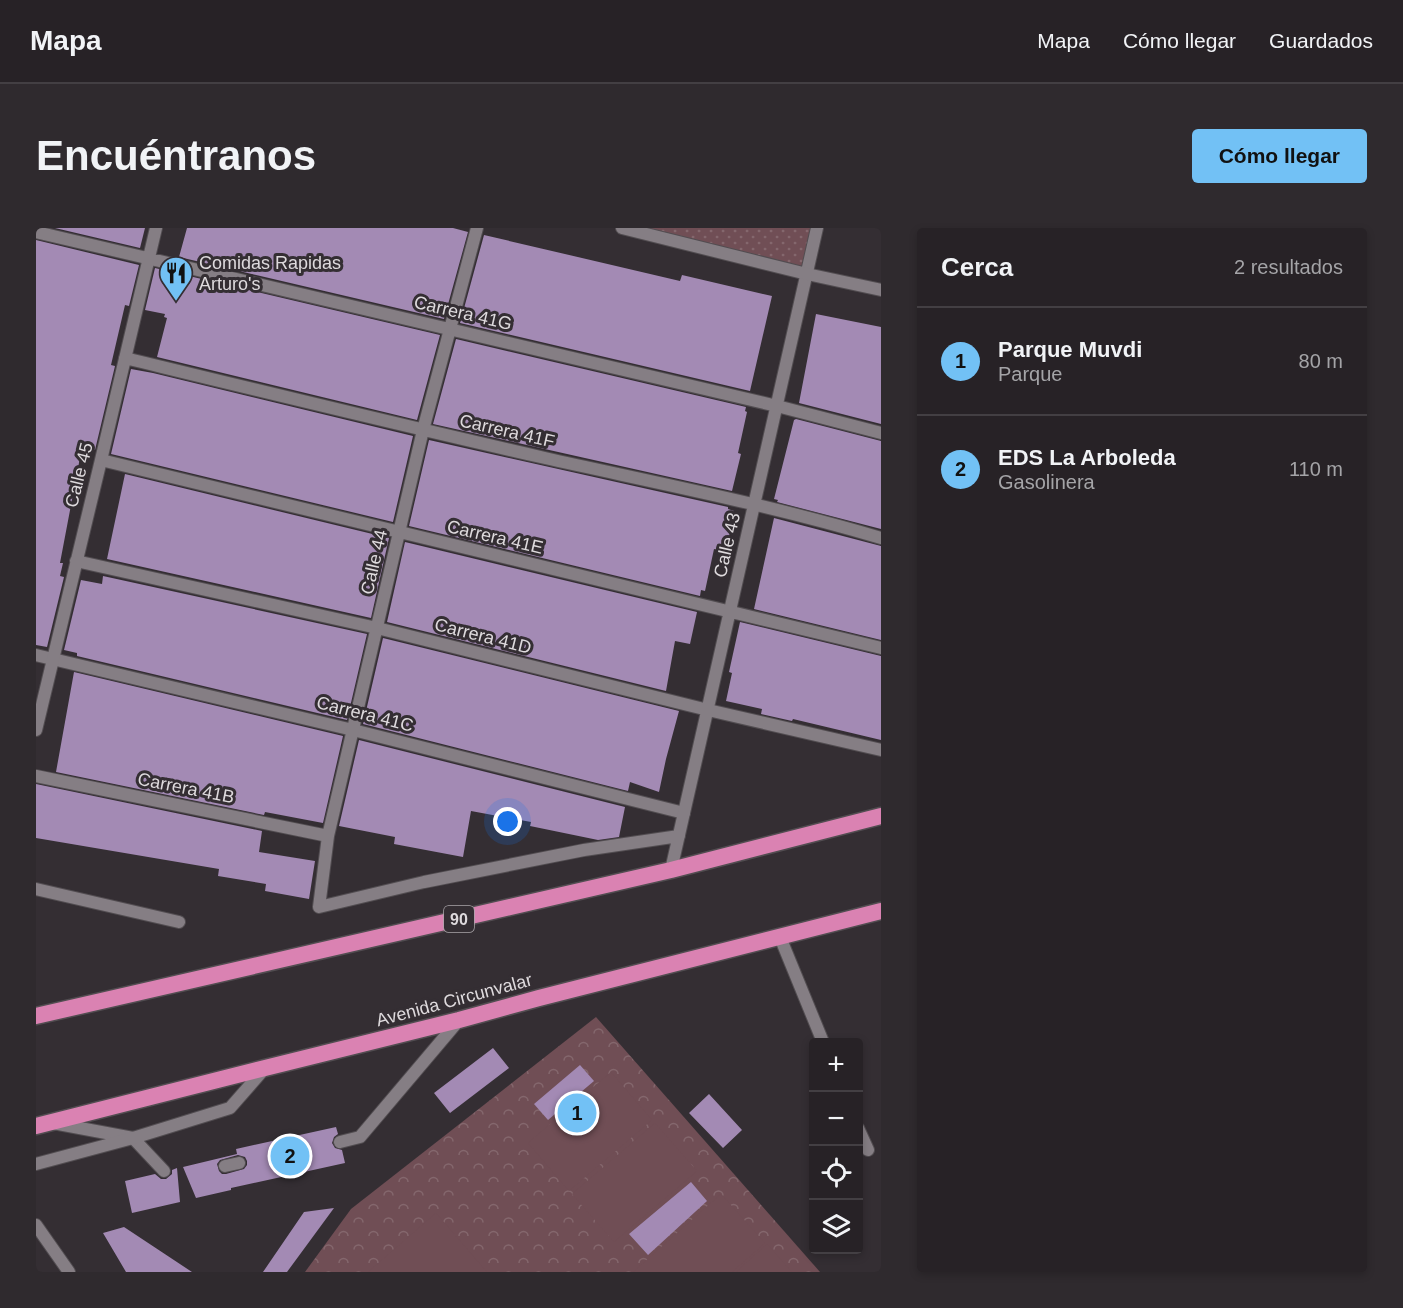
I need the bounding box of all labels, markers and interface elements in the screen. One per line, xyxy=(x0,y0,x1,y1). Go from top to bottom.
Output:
text: Mapa xyxy=(30,25,102,56)
text: Mapa xyxy=(1037,29,1090,52)
text: Cómo llegar xyxy=(1123,29,1236,52)
text: Guardados xyxy=(1269,29,1373,52)
button: Cómo llegar xyxy=(1192,129,1367,183)
text: Encuéntranos xyxy=(36,132,316,179)
text: Cerca xyxy=(941,252,1013,282)
place label: Comidas Rapidas Arturo's xyxy=(199,253,341,294)
restaurant icon: Comidas Rapidas Arturo's xyxy=(158,255,194,302)
text: 2 resultados xyxy=(1234,256,1343,278)
street label: Carrera 41G xyxy=(412,292,514,334)
text: Parque Muvdi xyxy=(998,337,1142,362)
text: 1 xyxy=(955,350,966,372)
text: 80 m xyxy=(1299,350,1343,372)
text: Parque xyxy=(998,363,1063,385)
street label: Carrera 41F xyxy=(457,410,557,452)
street label: Calle 45 xyxy=(61,441,97,509)
text: EDS La Arboleda xyxy=(998,445,1176,470)
text: 2 xyxy=(955,458,966,480)
text: 110 m xyxy=(1289,458,1343,480)
text: Gasolinera xyxy=(998,471,1095,493)
street label: Calle 43 xyxy=(710,511,744,579)
street label: Carrera 41E xyxy=(445,516,545,558)
street label: Calle 44 xyxy=(357,528,391,596)
street label: Carrera 41D xyxy=(433,614,533,658)
street label: Carrera 41C xyxy=(315,692,415,736)
street label: Carrera 41B xyxy=(136,769,236,807)
your location xyxy=(493,807,522,836)
road number: 90 xyxy=(444,906,474,932)
street label: Avenida Circunvalar xyxy=(374,970,534,1030)
map controls xyxy=(809,1038,863,1254)
button: + xyxy=(809,1038,863,1092)
pin: 1 xyxy=(558,1090,596,1136)
button: − xyxy=(809,1092,863,1146)
pin: 2 xyxy=(270,1134,310,1178)
button: locate xyxy=(809,1146,863,1200)
button: layers xyxy=(809,1200,863,1254)

